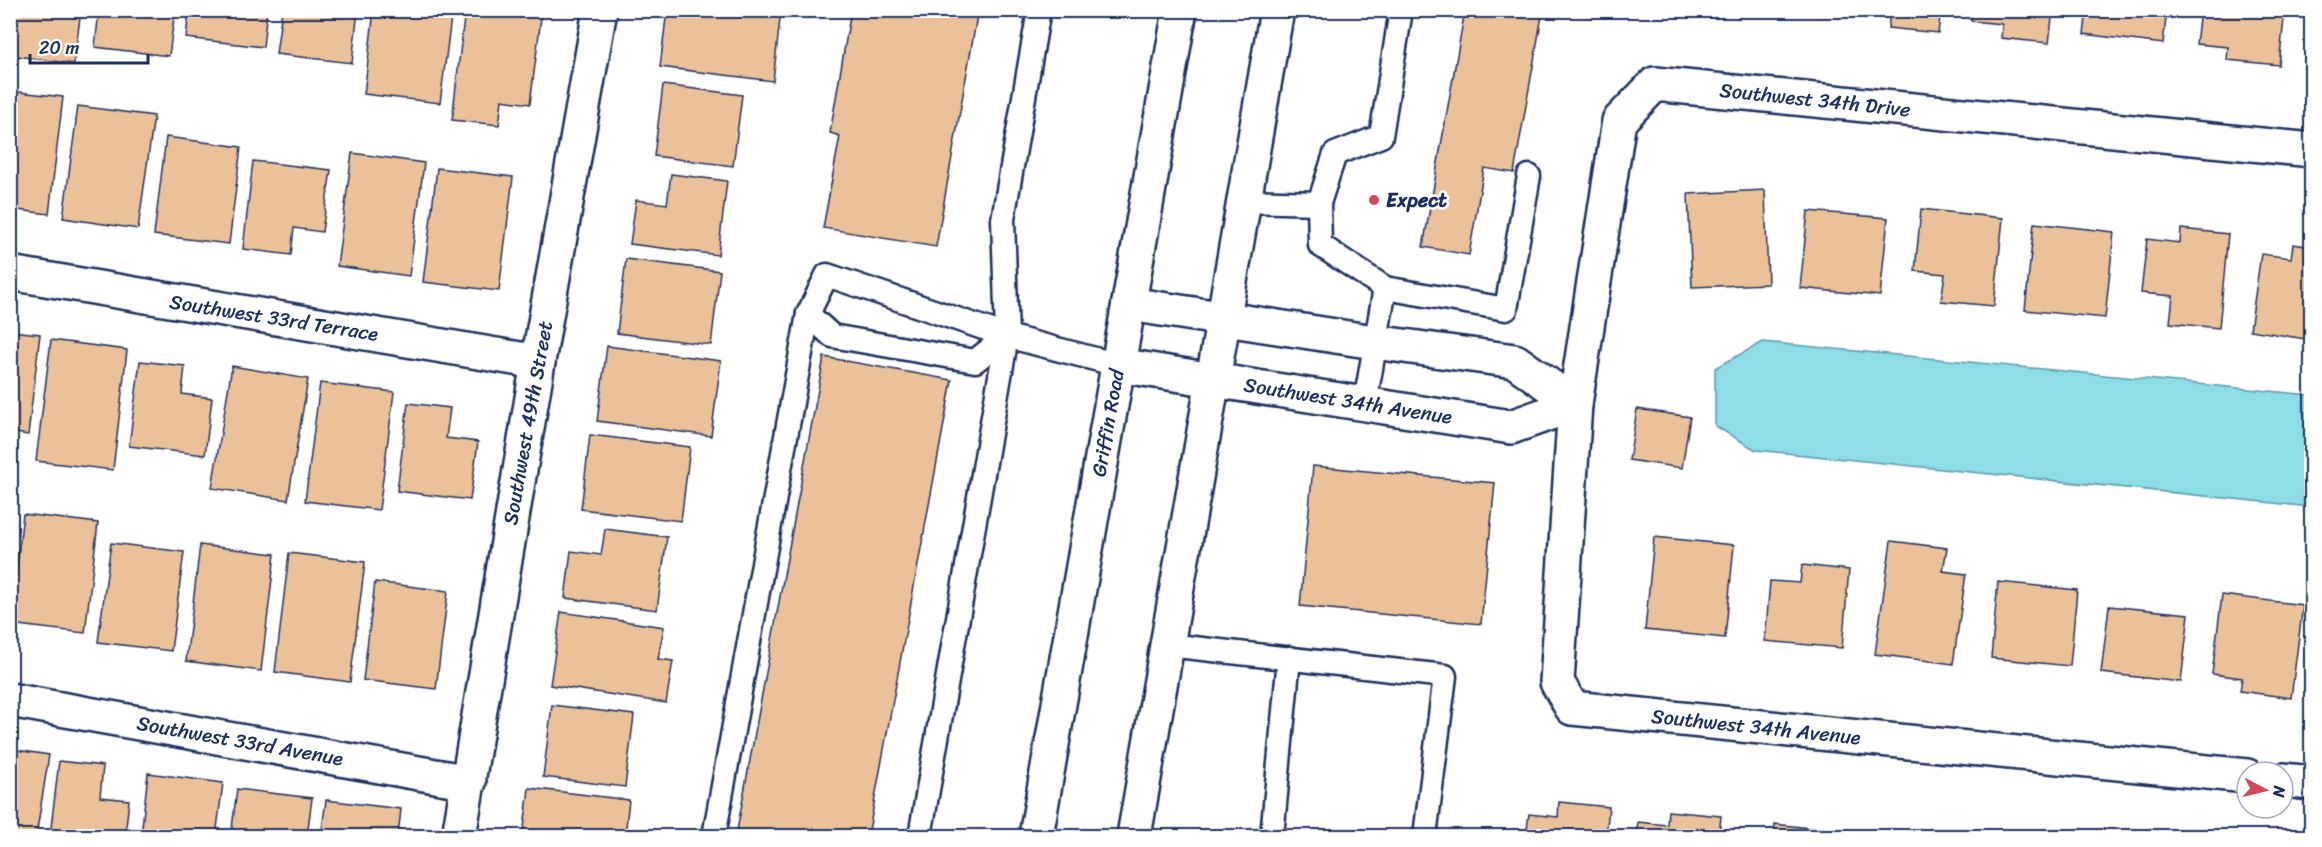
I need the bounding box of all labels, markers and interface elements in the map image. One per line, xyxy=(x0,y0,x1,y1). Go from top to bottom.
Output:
scale bar xyxy=(30,27,148,65)
text: 20 m xyxy=(39,32,79,64)
street label: Southwest 34th Drive xyxy=(1718,73,1912,127)
place label: Expect xyxy=(1386,183,1447,218)
marker: Expect xyxy=(1367,193,1381,207)
street label: Southwest 33rd Terrace xyxy=(167,284,381,352)
street label: Southwest 49th Street xyxy=(493,318,563,528)
street label: Griffin Road xyxy=(1081,365,1135,479)
street label: Southwest 34th Avenue xyxy=(1241,367,1455,435)
street label: Southwest 34th Avenue xyxy=(1650,699,1863,755)
street label: Southwest 33rd Avenue xyxy=(134,706,346,776)
north arrow xyxy=(2235,760,2295,820)
text: N xyxy=(2264,784,2295,800)

